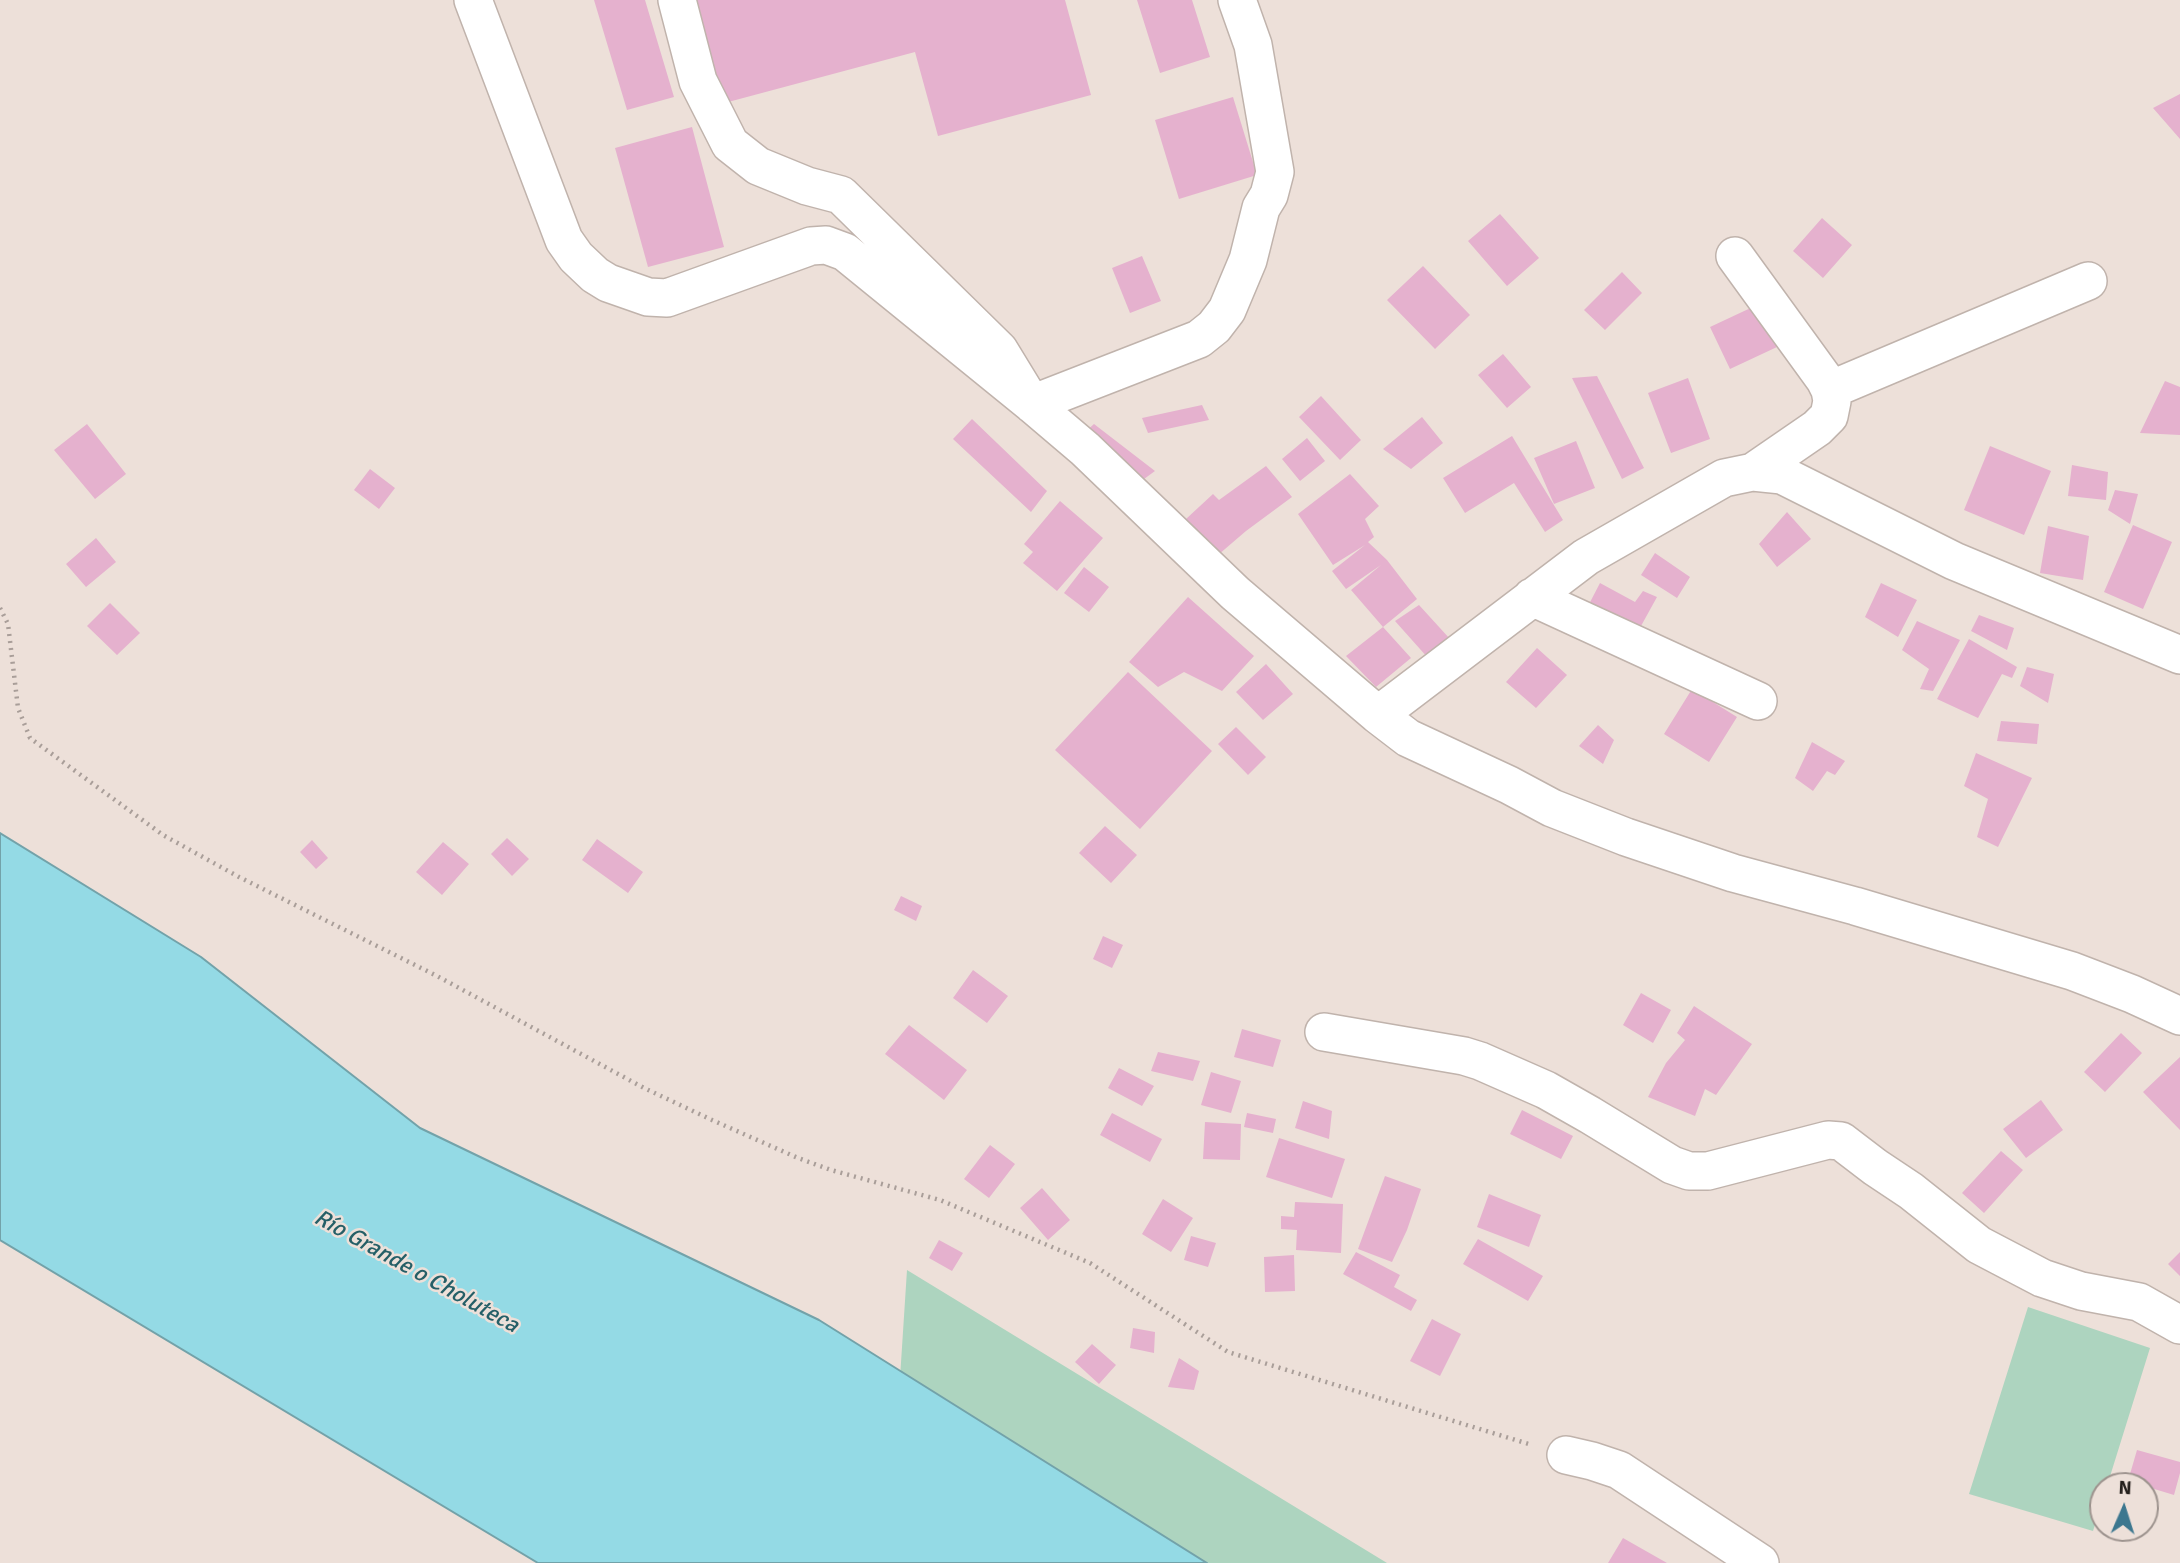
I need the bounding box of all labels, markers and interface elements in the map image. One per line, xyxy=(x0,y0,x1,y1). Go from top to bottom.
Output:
water label: Río Grande o Choluteca xyxy=(309,1204,523,1340)
north arrow xyxy=(2089,1472,2159,1542)
text: N xyxy=(2118,1476,2132,1500)

